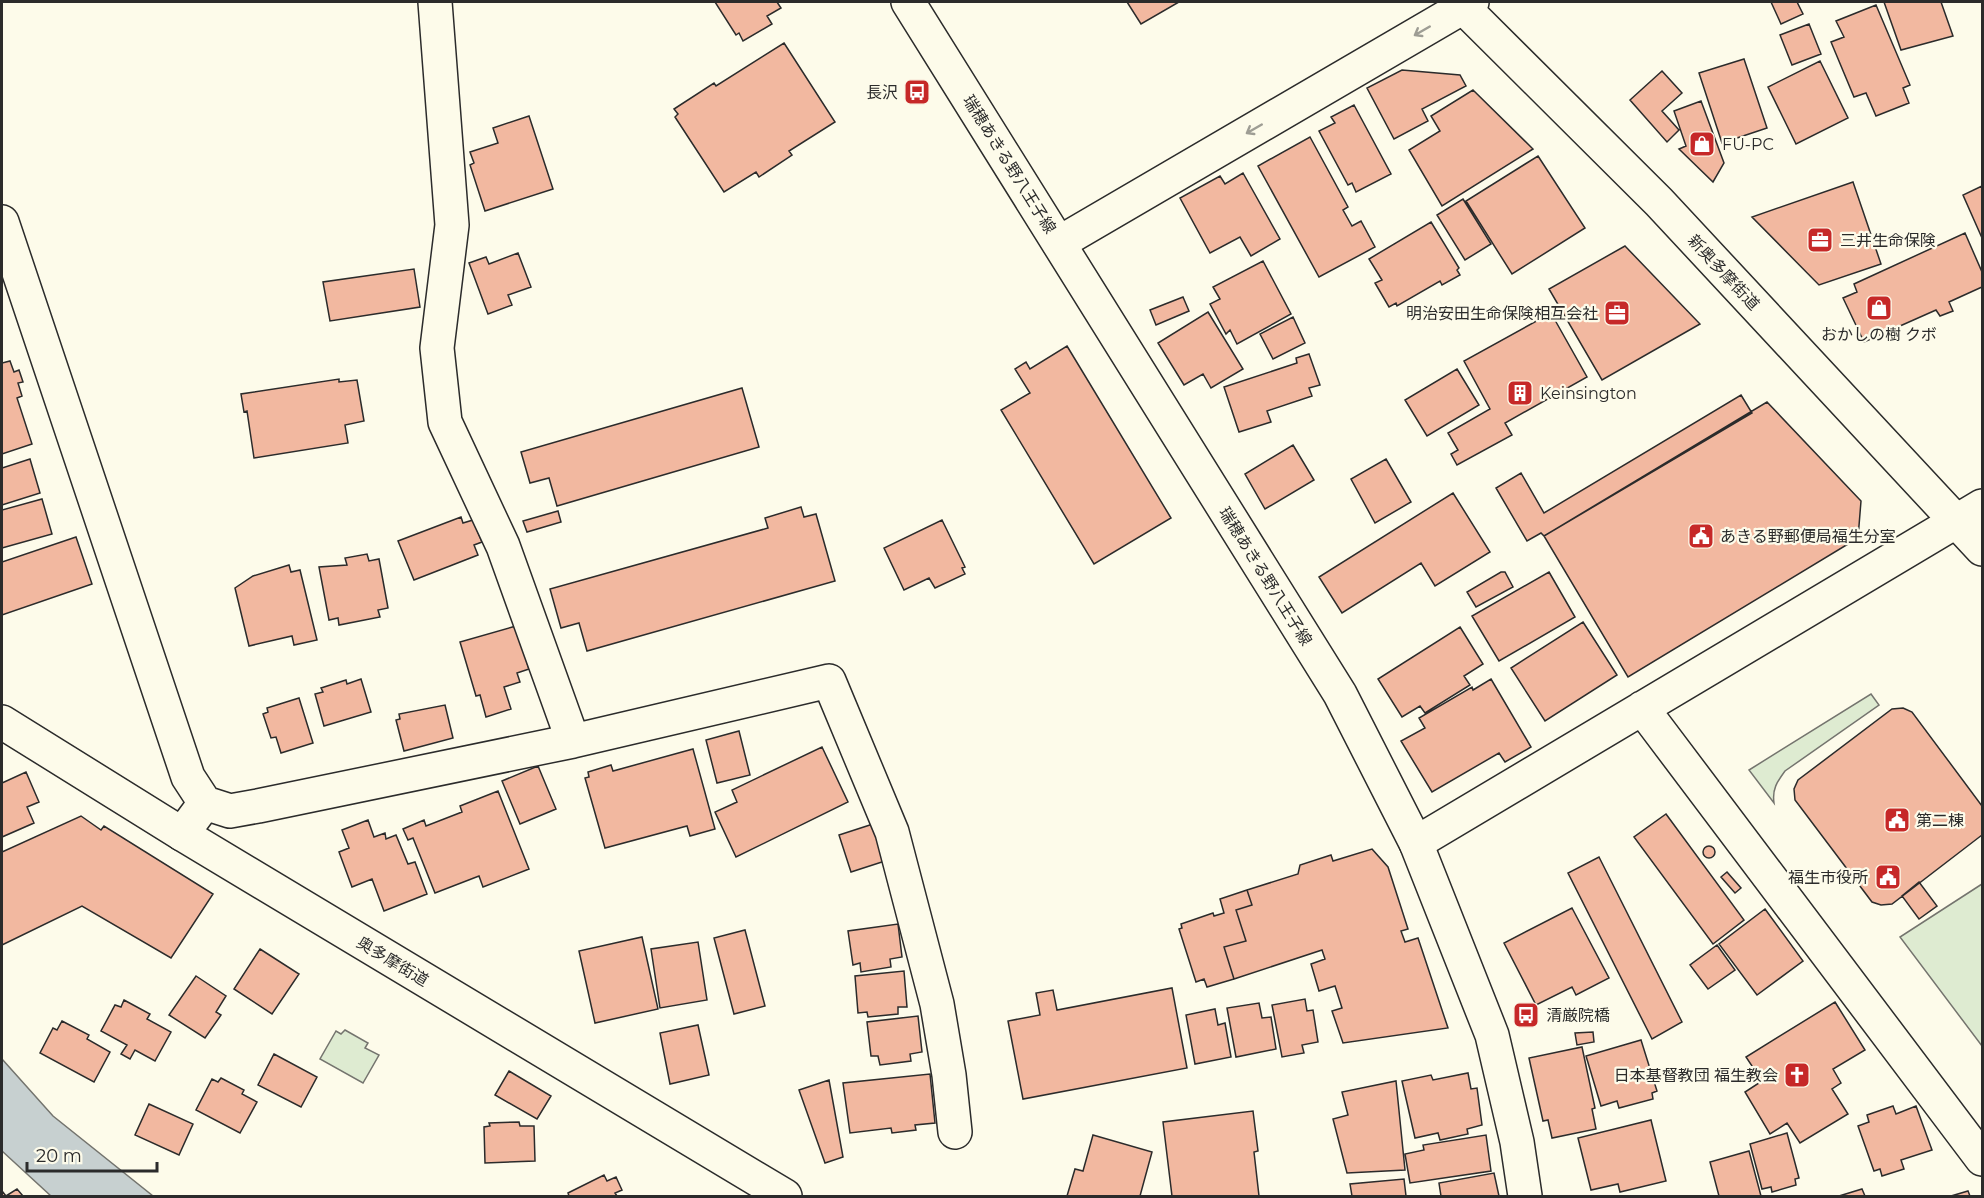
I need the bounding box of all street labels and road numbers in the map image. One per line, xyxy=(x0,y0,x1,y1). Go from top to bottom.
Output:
street label: 瑞穂あきる野八王子線 xyxy=(959,92,1060,237)
street label: 新奥多摩街道 xyxy=(1684,231,1763,314)
street label: 瑞穂あきる野八王子線 xyxy=(1215,504,1316,649)
street label: 奥多摩街道 xyxy=(354,933,432,990)

